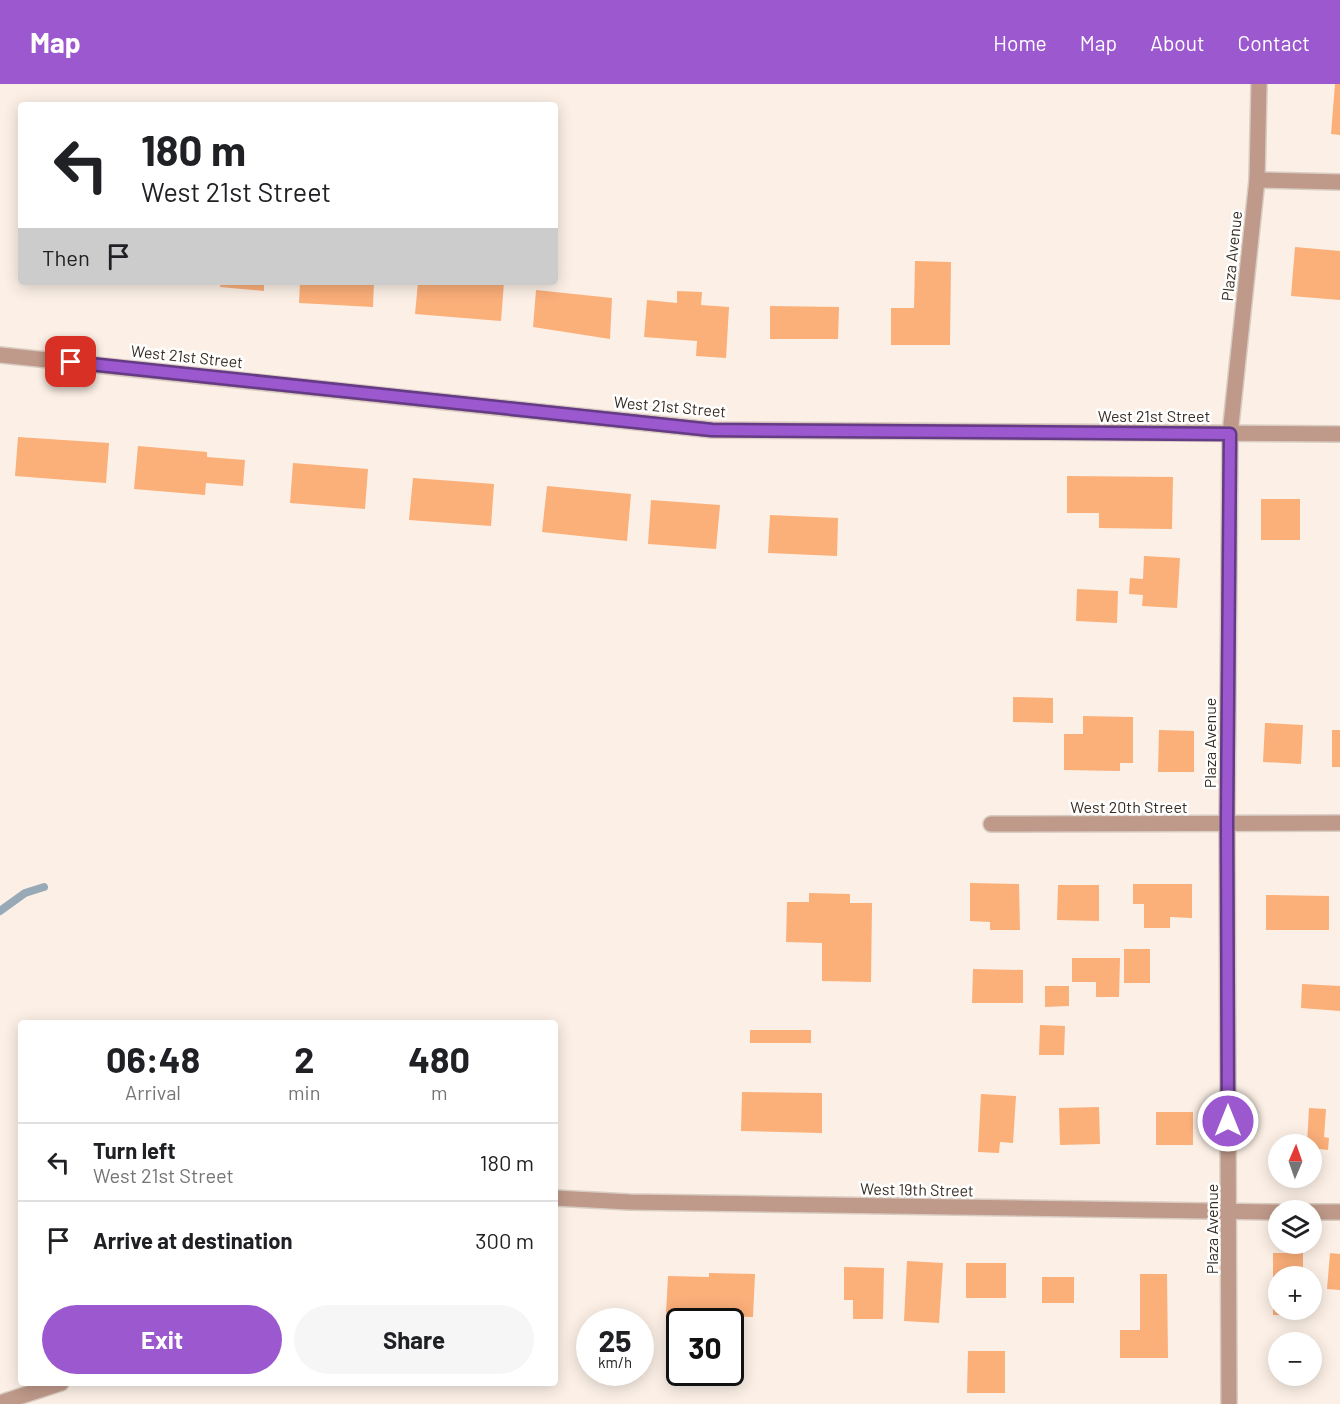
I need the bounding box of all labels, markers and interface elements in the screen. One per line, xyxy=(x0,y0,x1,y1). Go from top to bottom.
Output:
text: Map xyxy=(30,25,81,59)
text: Home xyxy=(993,30,1047,55)
text: Map xyxy=(1080,30,1117,55)
text: About xyxy=(1150,30,1205,55)
text: Contact xyxy=(1238,30,1310,55)
text: 180 m xyxy=(141,124,246,174)
icon: left xyxy=(42,126,120,204)
text: West 21st Street xyxy=(141,175,331,207)
street label: Plaza Avenue xyxy=(1217,210,1245,302)
icon: arrive xyxy=(102,240,135,273)
text: Then xyxy=(42,244,90,270)
pin xyxy=(45,336,96,387)
street label: West 21st Street xyxy=(130,341,244,371)
icon: arrive xyxy=(54,345,87,378)
street label: West 21st Street xyxy=(613,392,727,420)
street label: West 21st Street xyxy=(1098,406,1210,425)
street label: Plaza Avenue xyxy=(1200,698,1219,788)
street label: West 20th Street xyxy=(1070,797,1188,816)
text: 06:48 xyxy=(106,1037,200,1080)
text: 2 xyxy=(294,1037,314,1080)
text: 480 xyxy=(408,1037,470,1080)
text: Arrival xyxy=(125,1080,181,1104)
text: min xyxy=(288,1080,320,1104)
text: m xyxy=(431,1080,447,1104)
position arrow xyxy=(1196,1089,1260,1153)
north arrow xyxy=(1268,1134,1322,1188)
map controls xyxy=(1268,1134,1322,1386)
text: Turn left xyxy=(93,1137,176,1163)
icon: left xyxy=(42,1146,75,1179)
text: 180 m xyxy=(480,1149,534,1175)
text: West 21st Street xyxy=(93,1163,234,1187)
street label: West 19th Street xyxy=(860,1179,974,1199)
street label: Plaza Avenue xyxy=(1202,1184,1221,1274)
button: layers xyxy=(1268,1200,1322,1254)
icon: arrive xyxy=(42,1224,75,1257)
text: Arrive at destination xyxy=(93,1227,292,1253)
text: 300 m xyxy=(475,1227,534,1253)
button: + xyxy=(1268,1266,1322,1320)
button: Exit xyxy=(42,1305,282,1374)
button: Share xyxy=(294,1305,534,1374)
speed limit sign: 30 xyxy=(666,1308,744,1386)
text: 25 xyxy=(599,1322,631,1358)
button: − xyxy=(1268,1332,1322,1386)
text: km/h xyxy=(598,1353,632,1371)

